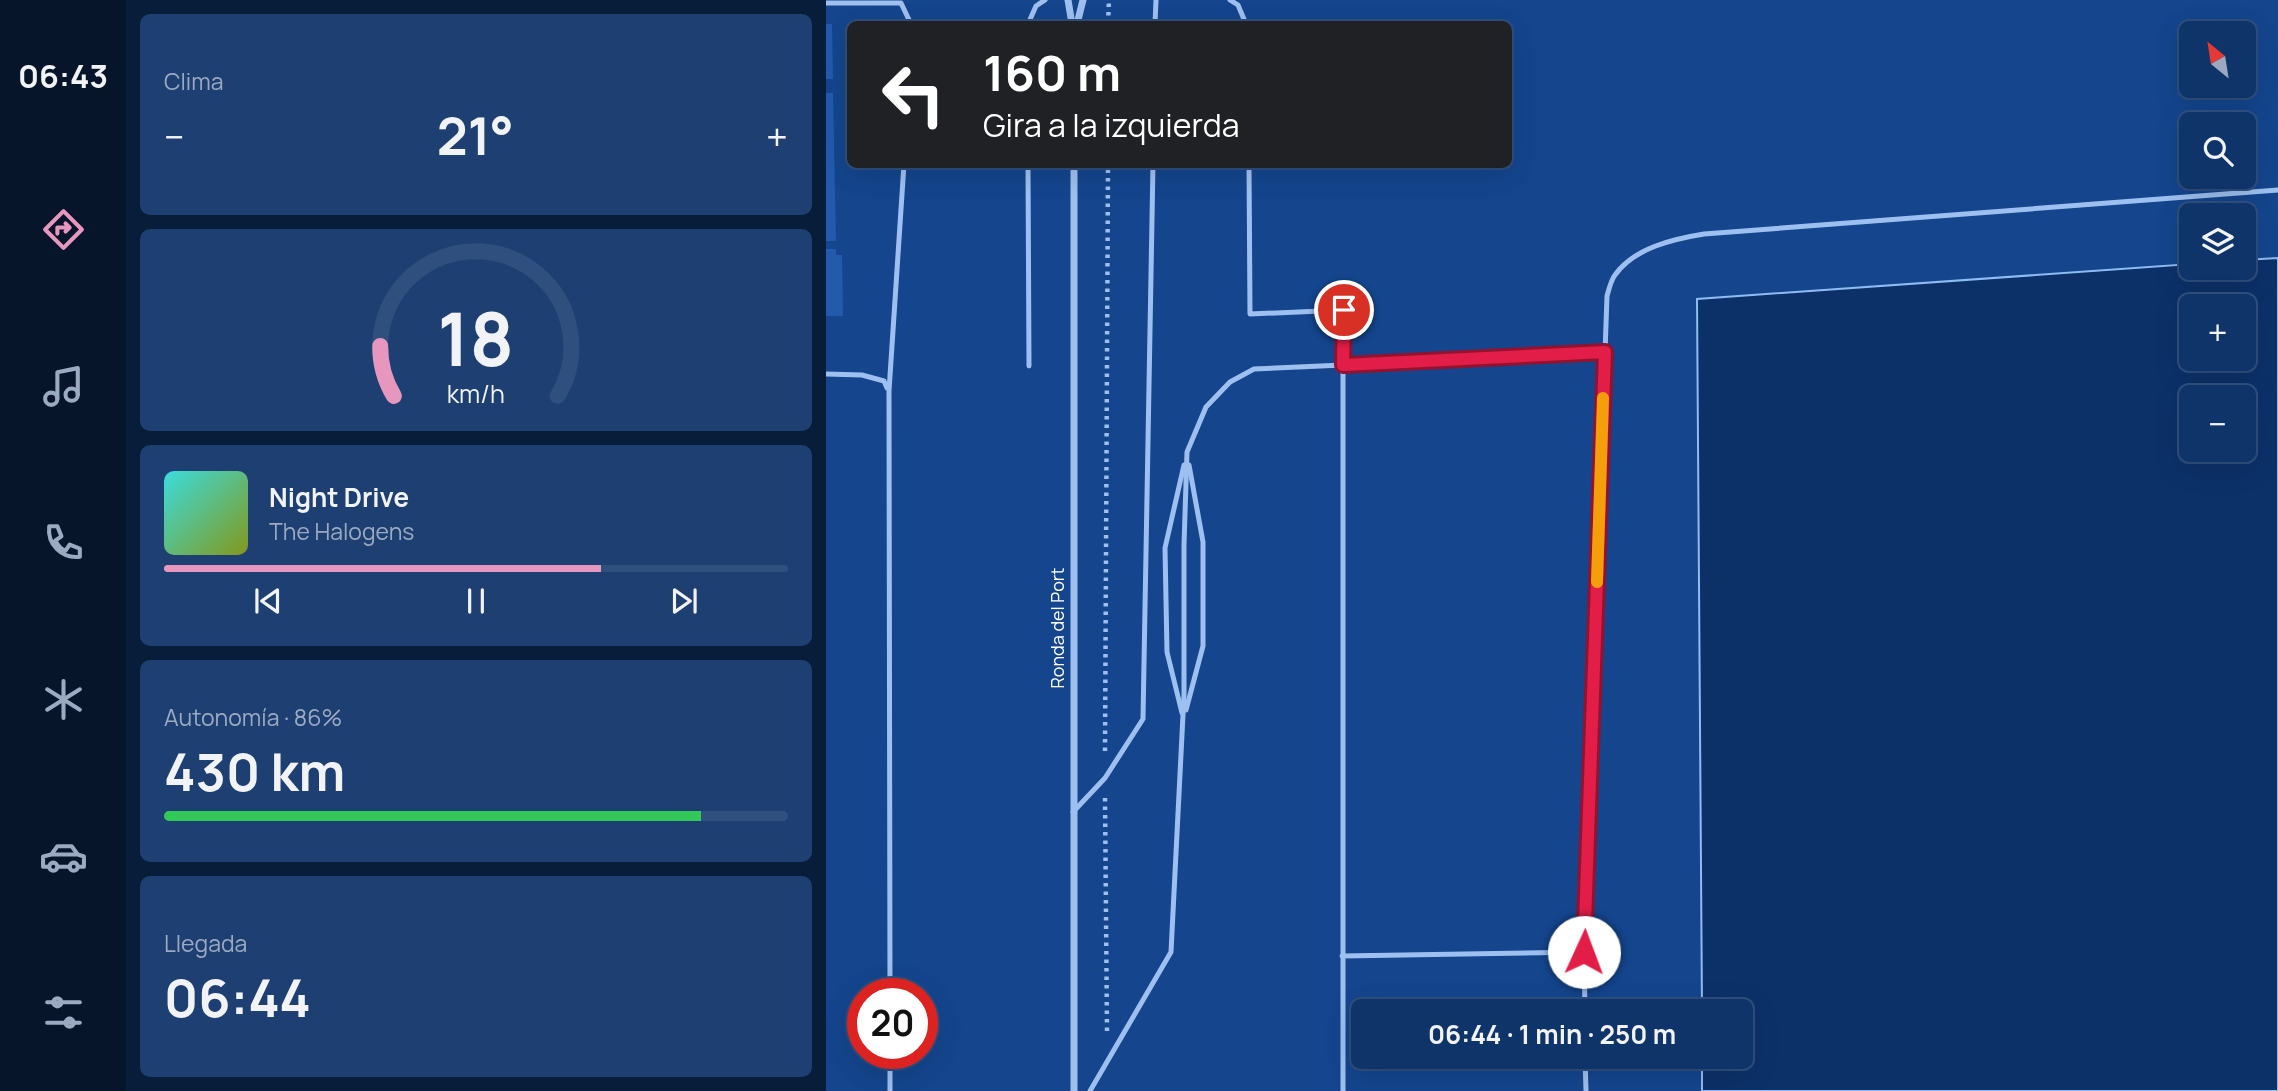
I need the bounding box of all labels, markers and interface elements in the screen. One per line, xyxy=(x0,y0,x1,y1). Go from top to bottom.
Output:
north arrow xyxy=(2179,21,2256,98)
map controls xyxy=(2179,21,2256,462)
text: 160 m xyxy=(983,39,1121,106)
icon: left xyxy=(868,49,959,140)
text: 06:43 xyxy=(18,54,108,98)
text: Clima xyxy=(164,65,223,97)
text: 21° xyxy=(437,100,514,171)
text: Gira a la izquierda xyxy=(983,103,1239,147)
text: − xyxy=(164,110,185,162)
text: + xyxy=(766,110,788,162)
button: search xyxy=(2179,112,2256,189)
button: layers xyxy=(2179,203,2256,280)
icon: directions xyxy=(39,205,88,254)
pin xyxy=(1314,280,1374,340)
text: 18 xyxy=(438,289,514,389)
icon: arrive xyxy=(1325,291,1363,329)
button: + xyxy=(2179,294,2256,371)
icon: music xyxy=(39,362,88,411)
text: km/h xyxy=(447,376,505,411)
button: − xyxy=(2179,385,2256,462)
text: Night Drive xyxy=(269,479,409,515)
text: The Halogens xyxy=(269,515,414,547)
icon: phone xyxy=(39,518,88,567)
street label: Ronda del Port xyxy=(1045,567,1069,689)
icon: previous xyxy=(249,582,287,620)
icon: pause xyxy=(457,582,495,620)
icon: next xyxy=(665,582,703,620)
icon: climate xyxy=(39,675,88,724)
text: Autonomía · 86% xyxy=(164,701,342,733)
text: 430 km xyxy=(164,736,345,807)
icon: car xyxy=(39,832,88,881)
position arrow xyxy=(1547,915,1621,989)
text: Llegada xyxy=(164,927,247,959)
text: 06:44 xyxy=(164,962,311,1033)
speed limit sign: 20 xyxy=(847,978,938,1069)
icon: filters xyxy=(39,988,88,1037)
text: 06:44 · 1 min · 250 m xyxy=(1428,1016,1676,1052)

